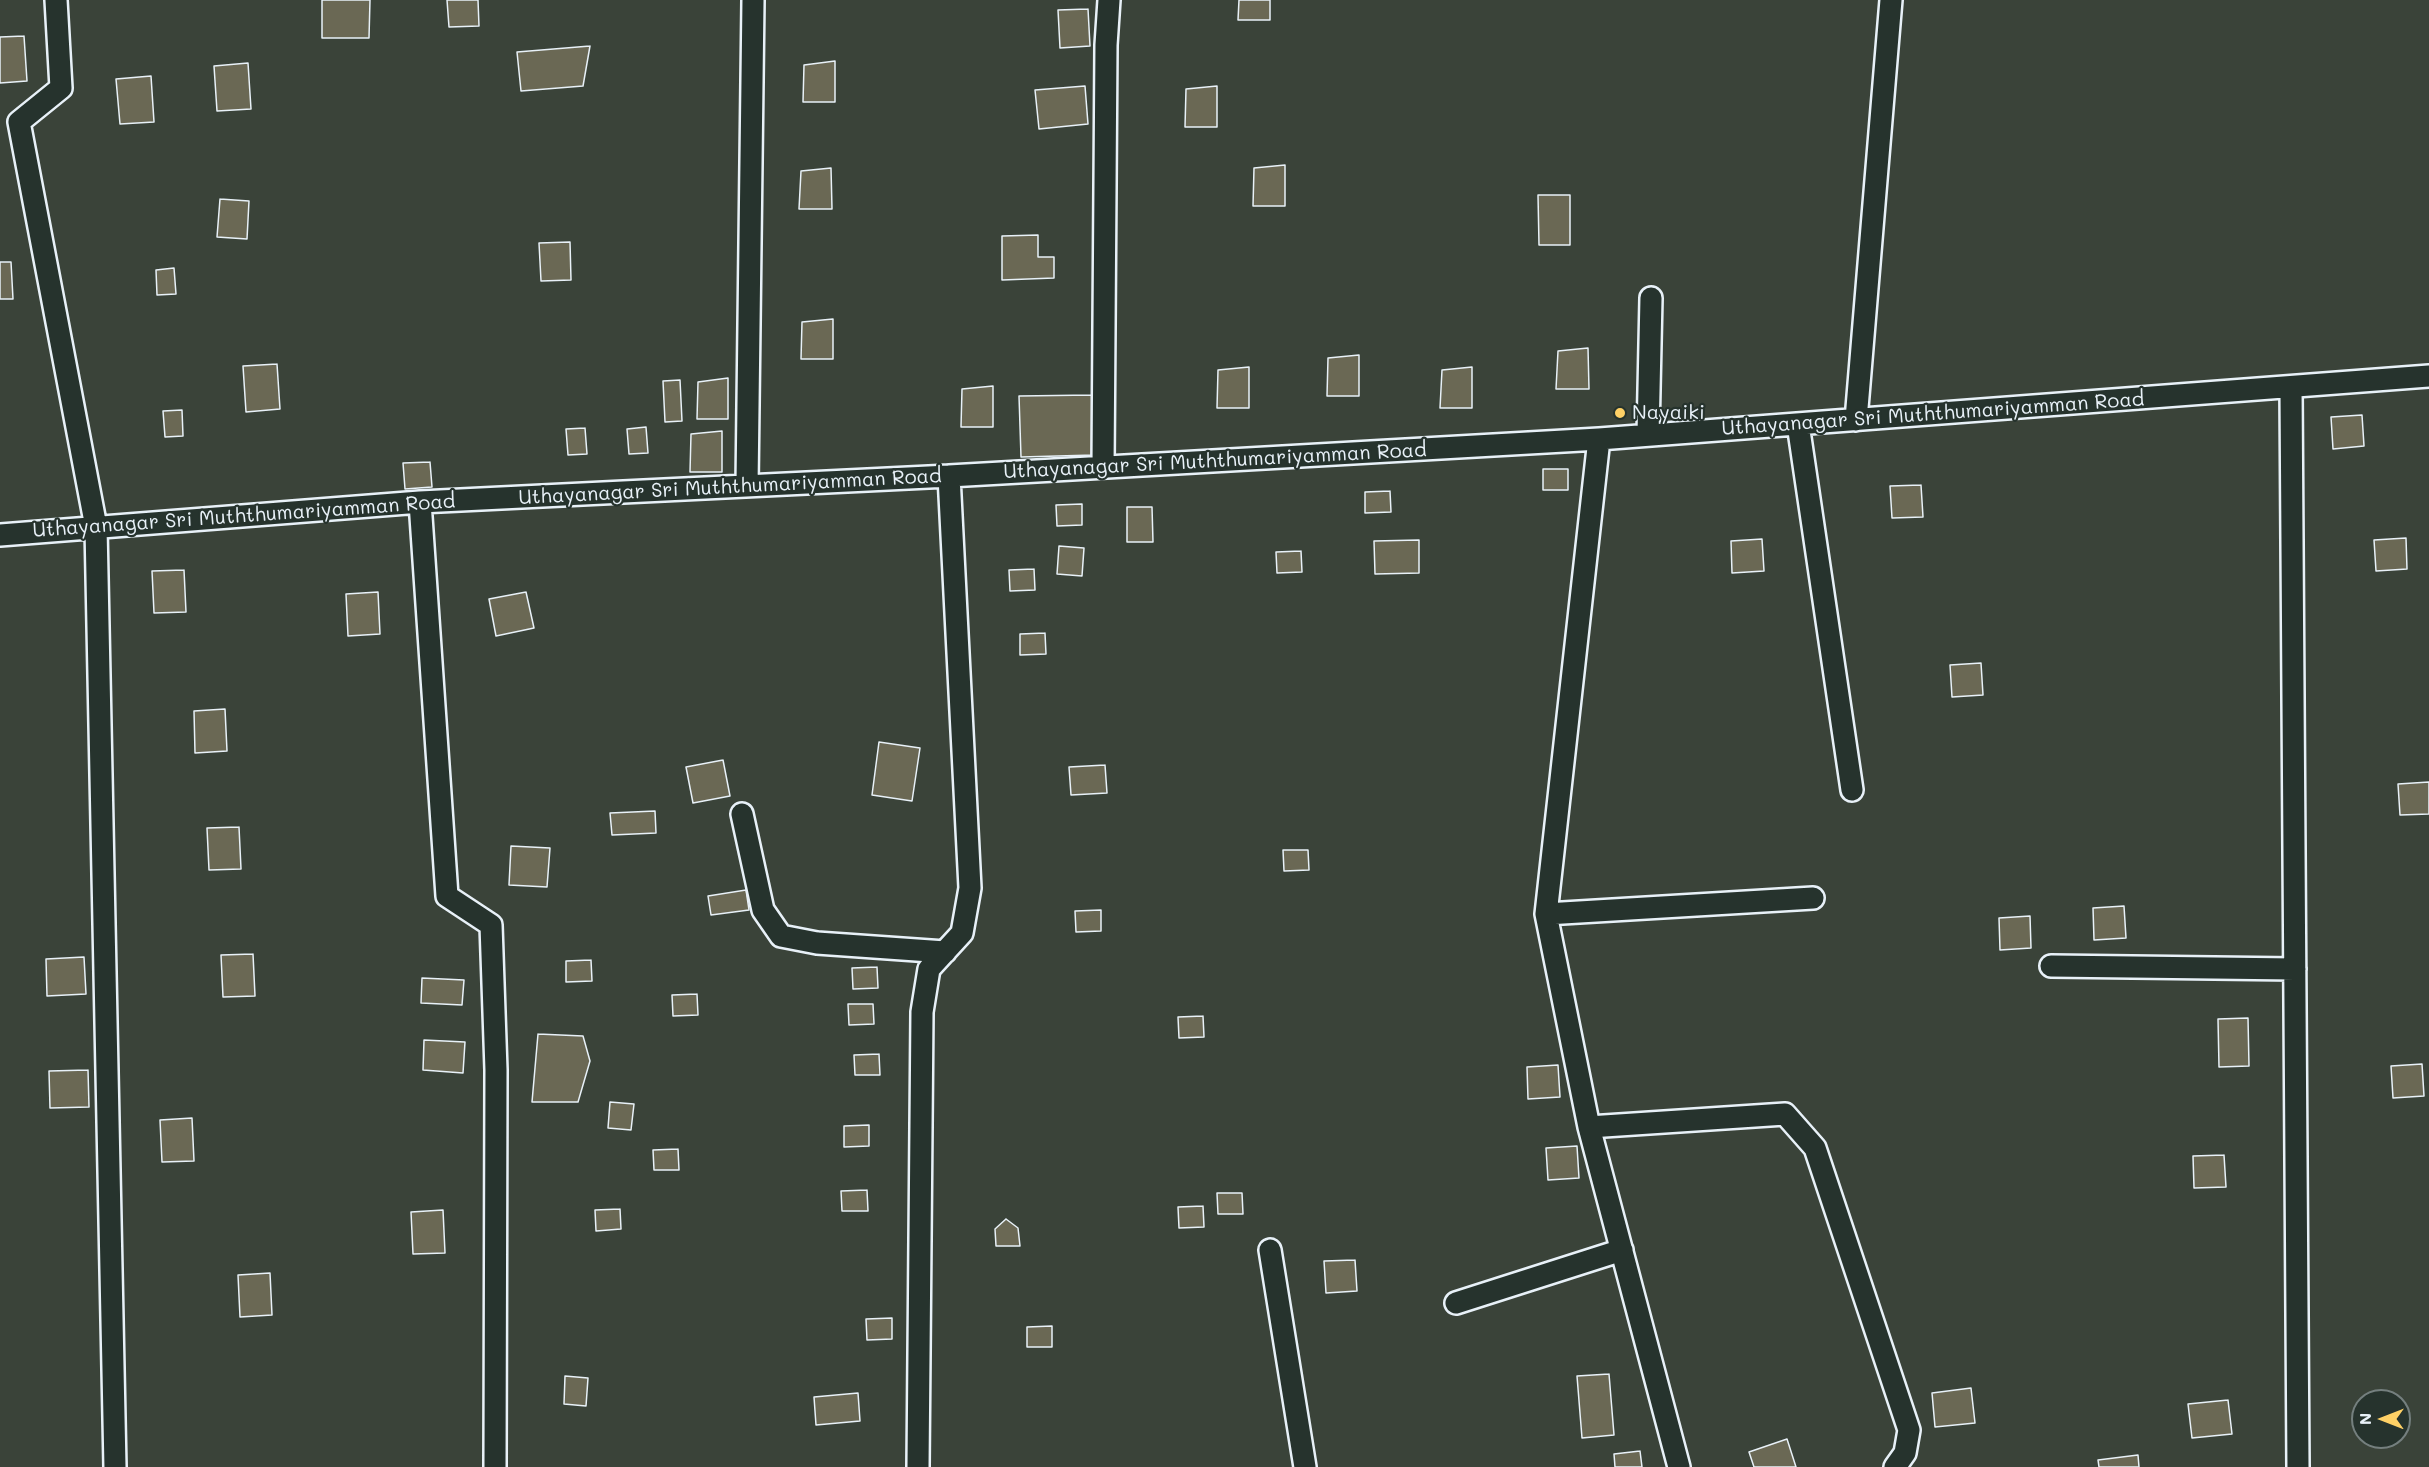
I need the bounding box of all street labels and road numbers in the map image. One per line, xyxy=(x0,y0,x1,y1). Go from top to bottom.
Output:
street label: Uthayanagar Sri Muththumariyamman Road xyxy=(1721,387,2145,441)
street label: Uthayanagar Sri Muththumariyamman Road xyxy=(1003,438,1427,484)
street label: Uthayanagar Sri Muththumariyamman Road xyxy=(518,464,942,510)
street label: Uthayanagar Sri Muththumariyamman Road xyxy=(32,489,456,543)

